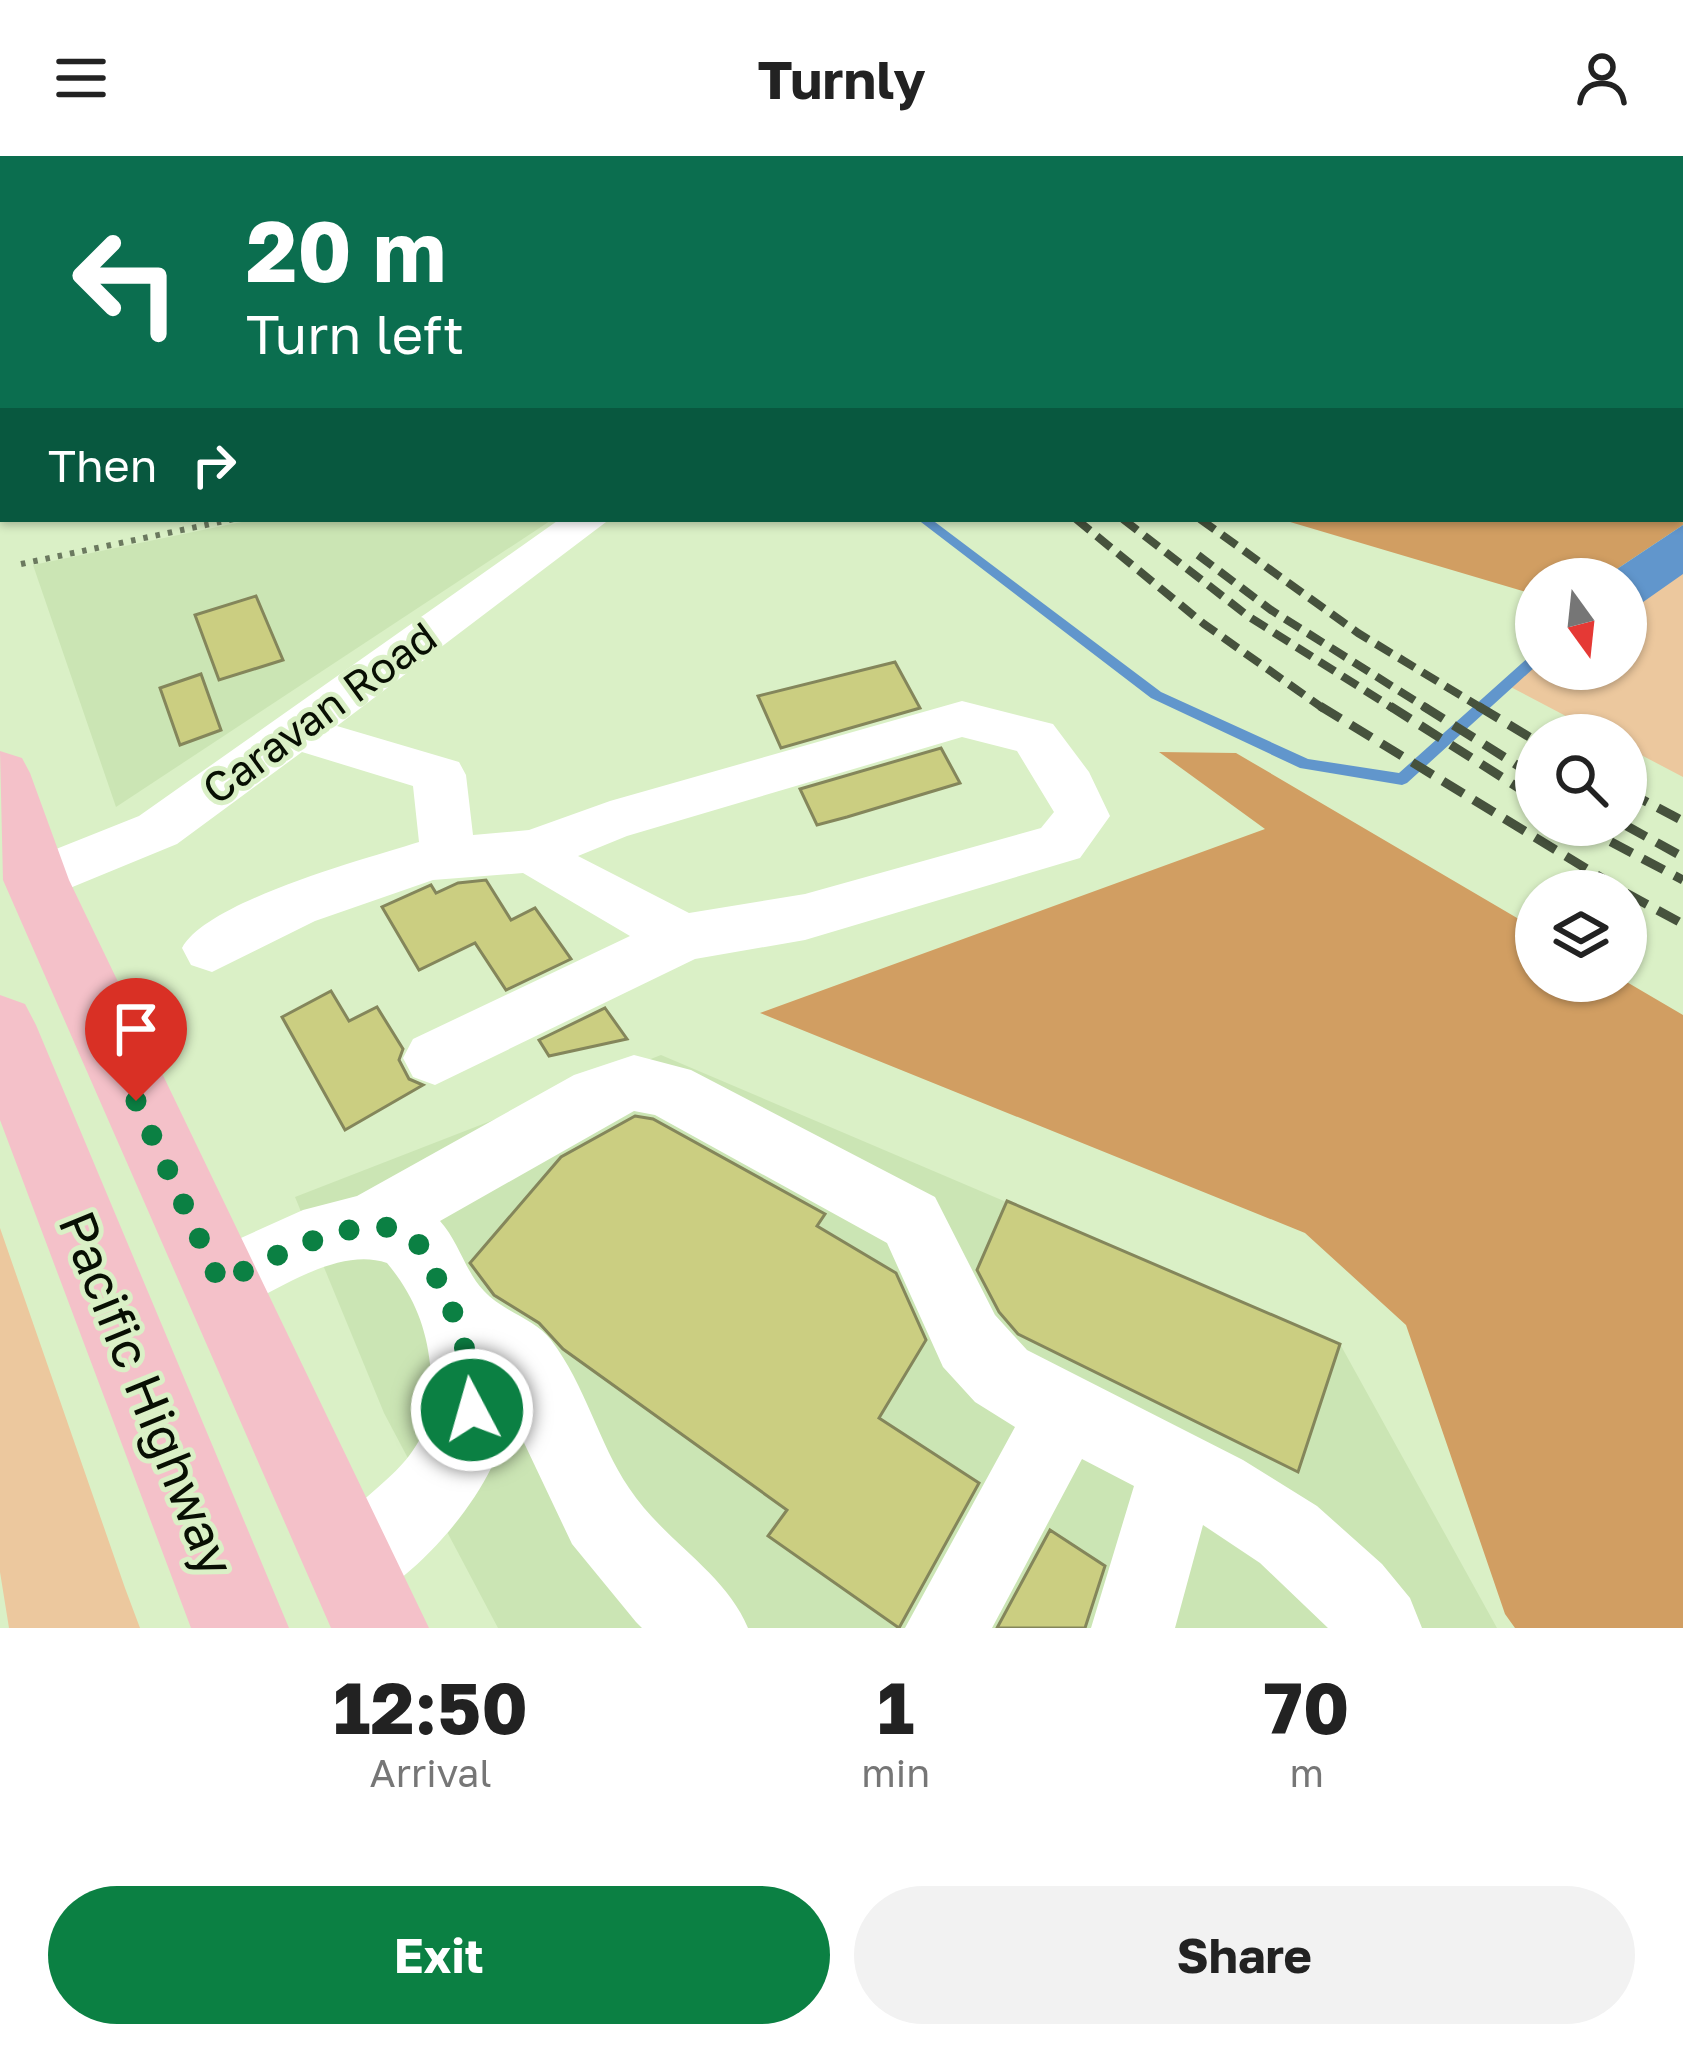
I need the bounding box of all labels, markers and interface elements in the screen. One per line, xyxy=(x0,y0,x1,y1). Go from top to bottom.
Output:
icon: menu xyxy=(48,45,114,111)
icon: person xyxy=(1569,45,1635,111)
text: Turnly xyxy=(757,46,926,111)
text: 20 m xyxy=(246,200,446,300)
icon: left xyxy=(48,204,204,360)
text: Turn left xyxy=(246,301,464,366)
icon: right xyxy=(181,432,247,498)
text: Then xyxy=(48,438,157,492)
north arrow xyxy=(1515,558,1647,690)
map controls xyxy=(1515,558,1647,1002)
street label: Caravan Road xyxy=(193,611,445,813)
button: search xyxy=(1515,714,1647,846)
button: layers xyxy=(1515,870,1647,1002)
pin xyxy=(85,978,187,1101)
icon: arrive xyxy=(103,996,169,1062)
street label: Pacific Highway xyxy=(47,1202,249,1584)
position arrow xyxy=(409,1347,535,1473)
text: 12:50 xyxy=(333,1663,528,1750)
text: 1 xyxy=(877,1663,914,1750)
text: 70 xyxy=(1264,1663,1350,1750)
text: Arrival xyxy=(370,1749,492,1796)
text: min xyxy=(861,1749,930,1796)
text: m xyxy=(1289,1749,1324,1796)
button: Exit xyxy=(48,1886,830,2024)
button: Share xyxy=(854,1886,1635,2024)

